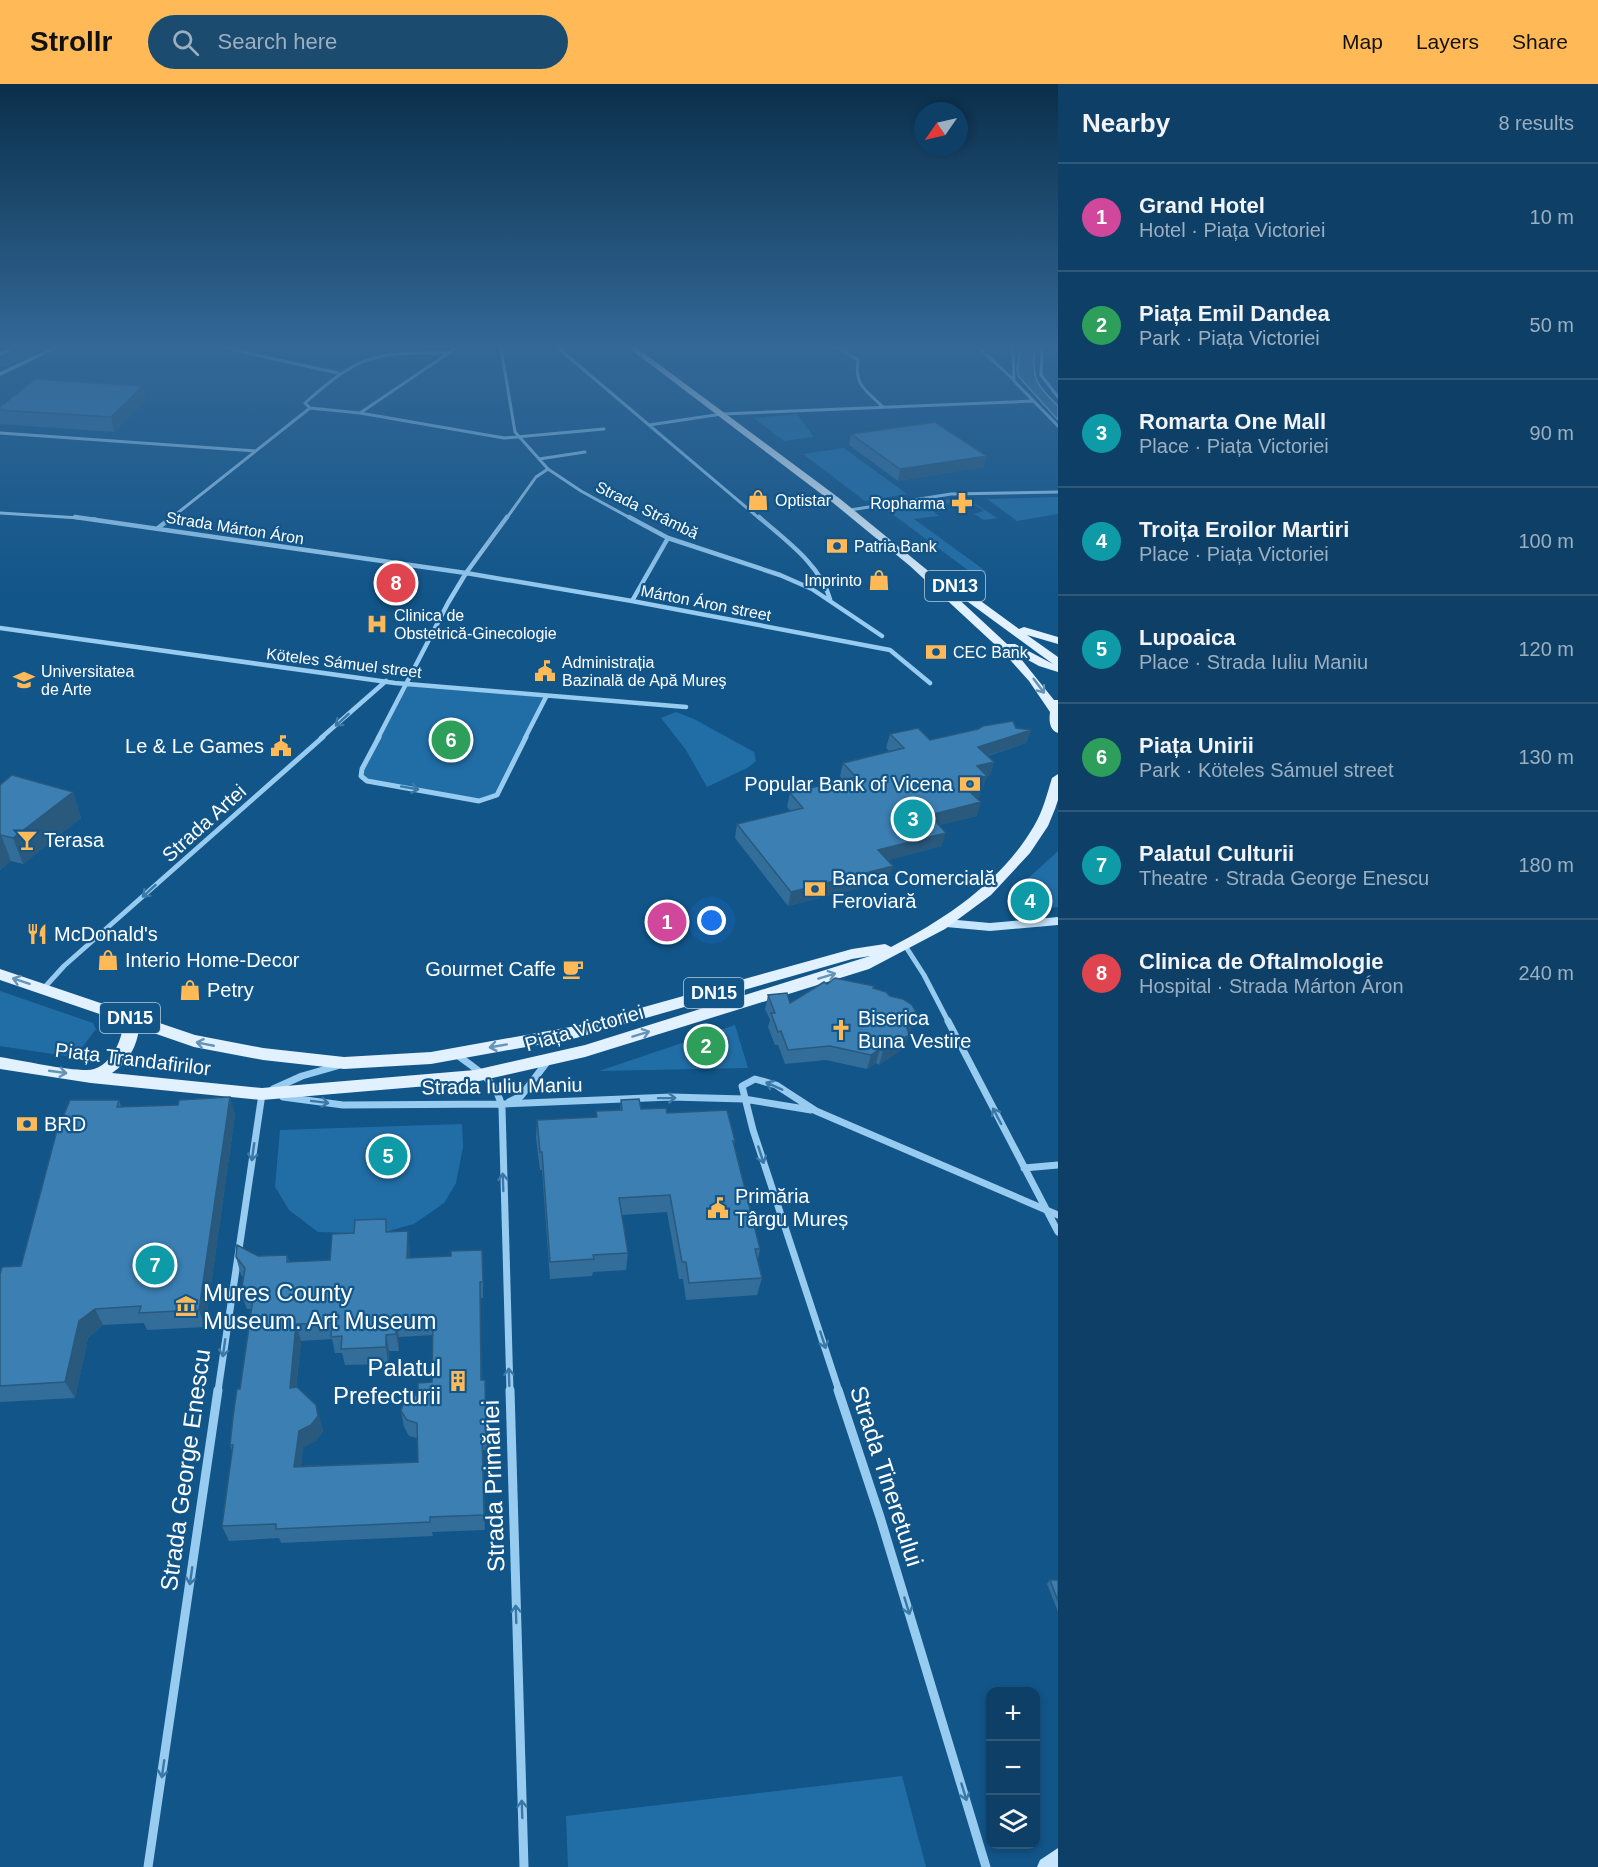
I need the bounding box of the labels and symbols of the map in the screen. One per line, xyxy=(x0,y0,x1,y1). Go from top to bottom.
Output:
north arrow xyxy=(914,102,968,156)
street label: Strada Strâmbă xyxy=(593,478,701,542)
shop icon: Optistar xyxy=(746,488,770,512)
pharmacy icon: Ropharma xyxy=(950,491,974,515)
place label: Optistar xyxy=(775,492,832,509)
place label: Ropharma xyxy=(870,495,945,512)
street label: Strada Márton Áron xyxy=(165,508,305,547)
bank icon: Patria Bank xyxy=(825,534,849,558)
place label: Patria Bank xyxy=(854,538,938,555)
pin: 8 xyxy=(376,560,416,606)
shop icon: Imprinto xyxy=(867,568,891,592)
road number: DN13 xyxy=(925,571,985,601)
place label: Imprinto xyxy=(804,572,862,589)
street label: Márton Áron street xyxy=(639,581,773,624)
place label: Clinica de Obstetrică-Ginecologie xyxy=(394,607,557,642)
hospital icon: Clinica de Obstetrică-Ginecologie xyxy=(365,612,389,636)
bank icon: CEC Bank xyxy=(924,640,948,664)
place label: CEC Bank xyxy=(953,644,1029,661)
street label: Köteles Sámuel street xyxy=(265,645,423,681)
place label: Administrația Bazinală de Apă Mureş xyxy=(562,654,727,689)
public building icon: Administrația Bazinală de Apă Mureş xyxy=(533,659,557,683)
place label: Universitatea de Arte xyxy=(41,663,134,698)
school or university icon: Universitatea de Arte xyxy=(12,668,36,692)
one-way arrow xyxy=(1032,678,1045,694)
one-way arrow xyxy=(335,713,350,727)
pin: 6 xyxy=(432,718,470,762)
public building icon: Le & Le Games xyxy=(269,734,293,758)
place label: Le & Le Games xyxy=(125,735,264,757)
bank icon: Popular Bank of Vicena xyxy=(958,772,982,796)
place label: Popular Bank of Vicena xyxy=(744,773,954,795)
street label: Strada Artei xyxy=(158,780,250,866)
one-way arrow xyxy=(399,783,419,794)
pin: 3 xyxy=(894,796,932,842)
bar icon: Terasa xyxy=(15,828,39,852)
place label: Terasa xyxy=(44,829,105,851)
place label: Banca Comercială Feroviară xyxy=(832,867,996,912)
bank icon: Banca Comercială Feroviară xyxy=(803,877,827,901)
pin: 4 xyxy=(1010,878,1050,924)
one-way arrow xyxy=(142,884,157,898)
pin: 1 xyxy=(648,900,686,944)
your location xyxy=(697,906,726,935)
restaurant icon: McDonald's xyxy=(25,922,49,946)
place label: McDonald's xyxy=(54,923,158,945)
shop icon: Interio Home-Decor xyxy=(96,948,120,972)
place label: Interio Home-Decor xyxy=(125,949,300,971)
cafe icon: Gourmet Caffe xyxy=(561,957,585,981)
place label: Gourmet Caffe xyxy=(425,958,556,980)
one-way arrow xyxy=(817,970,836,981)
one-way arrow xyxy=(12,975,31,986)
shop icon: Petry xyxy=(178,978,202,1002)
road number: DN15 xyxy=(684,978,744,1008)
place label: Petry xyxy=(207,979,254,1001)
street label: Piața Victoriei xyxy=(522,1001,646,1055)
road number: DN15 xyxy=(100,1003,160,1033)
place label: Biserica Buna Vestire xyxy=(858,1007,971,1052)
church icon: Biserica Buna Vestire xyxy=(829,1018,853,1042)
pin: 2 xyxy=(686,1024,726,1068)
one-way arrow xyxy=(631,1028,650,1039)
one-way arrow xyxy=(196,1038,215,1049)
street label: Piața Trandafirilor xyxy=(54,1039,212,1080)
one-way arrow xyxy=(489,1041,508,1052)
one-way arrow xyxy=(47,1066,67,1077)
street label: Strada Iuliu Maniu xyxy=(421,1074,583,1098)
one-way arrow xyxy=(766,1080,784,1091)
one-way arrow xyxy=(656,1092,676,1103)
one-way arrow xyxy=(309,1096,329,1107)
one-way arrow xyxy=(991,1108,1002,1126)
bank icon: BRD xyxy=(15,1112,39,1136)
place label: BRD xyxy=(44,1113,86,1135)
pin: 5 xyxy=(368,1134,408,1178)
one-way arrow xyxy=(248,1142,259,1162)
one-way arrow xyxy=(757,1145,768,1164)
one-way arrow xyxy=(498,1172,509,1192)
place label: Primăria Târgu Mureș xyxy=(735,1185,848,1230)
public building icon: Primăria Târgu Mureș xyxy=(706,1196,730,1220)
pin: 7 xyxy=(136,1242,174,1288)
place label: Mures County Museum. Art Museum xyxy=(203,1279,436,1334)
museum icon: Mures County Museum. Art Museum xyxy=(174,1294,198,1318)
one-way arrow xyxy=(818,1330,829,1349)
one-way arrow xyxy=(219,1338,230,1357)
street label: Strada George Enescu xyxy=(155,1347,215,1593)
place label: Palatul Prefecturii xyxy=(333,1354,441,1409)
one-way arrow xyxy=(503,1367,515,1387)
building icon: Palatul Prefecturii xyxy=(446,1369,470,1393)
street label: Strada Tineretului xyxy=(845,1382,929,1570)
street label: Strada Primăriei xyxy=(477,1400,509,1572)
one-way arrow xyxy=(186,1565,197,1585)
one-way arrow xyxy=(902,1596,913,1615)
one-way arrow xyxy=(510,1604,522,1624)
one-way arrow xyxy=(157,1758,168,1778)
one-way arrow xyxy=(959,1782,970,1801)
one-way arrow xyxy=(516,1799,528,1819)

